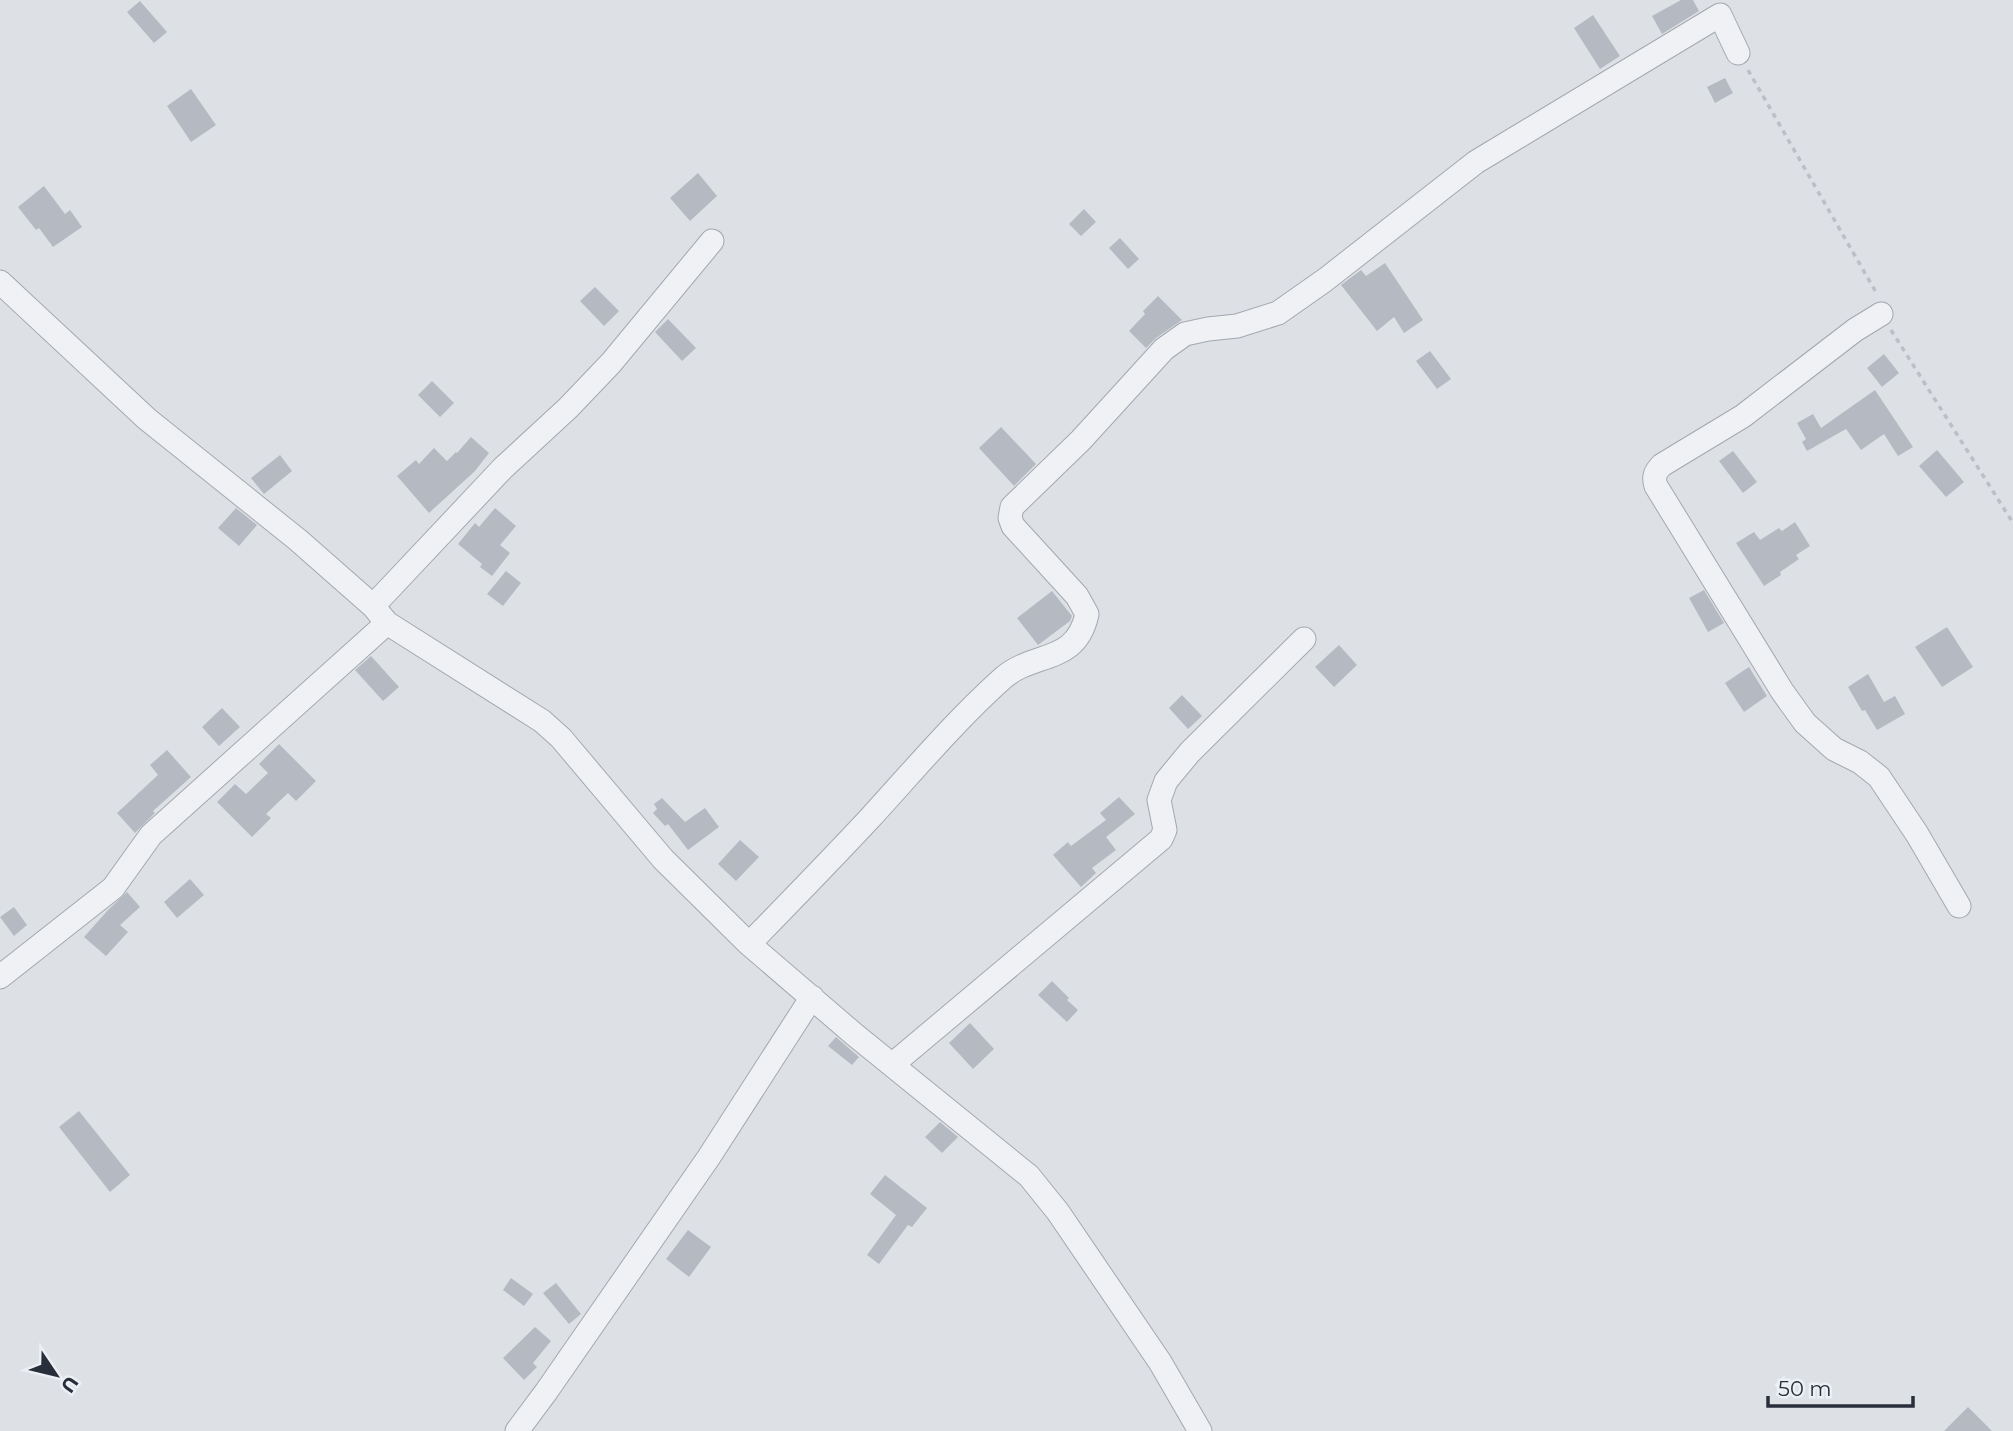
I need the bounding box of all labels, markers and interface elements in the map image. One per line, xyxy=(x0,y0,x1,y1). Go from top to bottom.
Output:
north arrow xyxy=(21,1340,91,1410)
scale bar xyxy=(1768,1364,1913,1408)
text: U xyxy=(56,1372,83,1397)
text: 50 m xyxy=(1778,1376,1832,1401)

